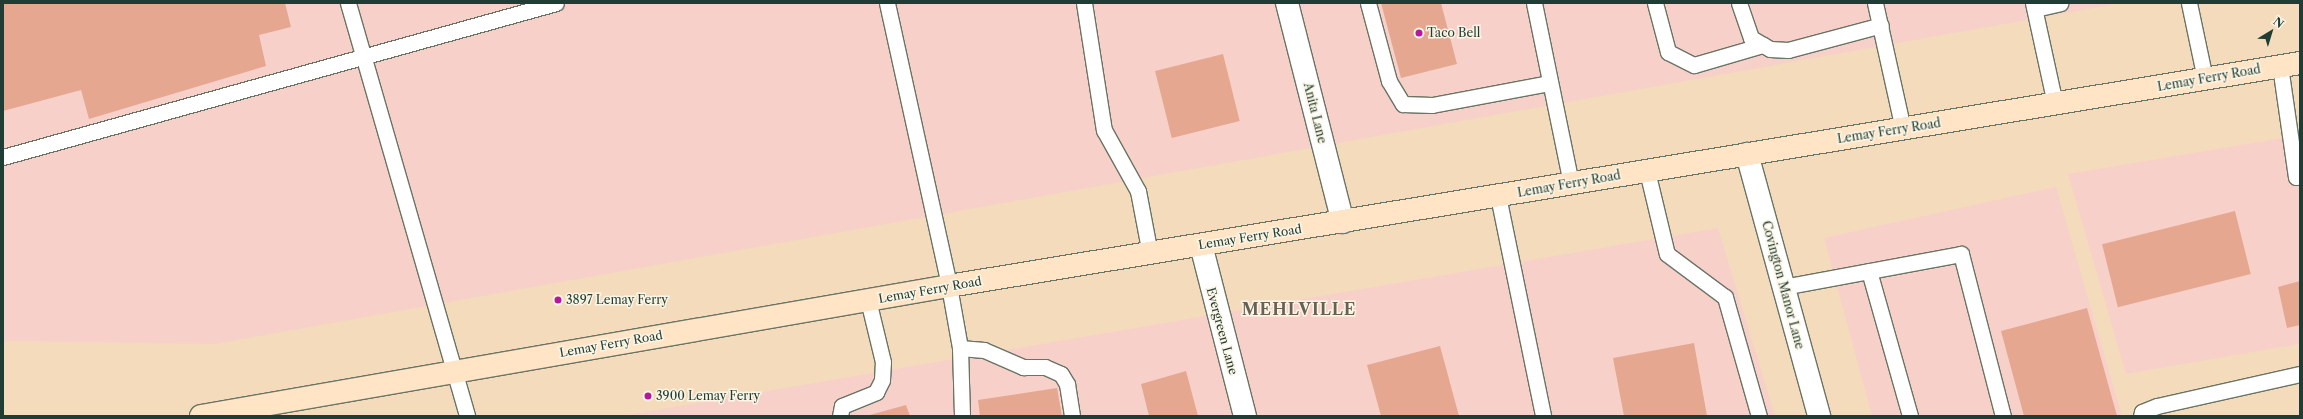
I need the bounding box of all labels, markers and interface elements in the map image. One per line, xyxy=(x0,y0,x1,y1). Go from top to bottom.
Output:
north arrow xyxy=(2251,12,2291,52)
text: N xyxy=(2270,14,2286,31)
place label: Taco Bell xyxy=(1427,26,1480,40)
marker: Taco Bell xyxy=(1414,28,1424,38)
street label: Lemay Ferry Road xyxy=(2156,62,2262,94)
street label: Anita Lane xyxy=(1300,81,1330,145)
street label: Lemay Ferry Road xyxy=(1836,116,1942,146)
street label: Lemay Ferry Road xyxy=(1516,168,1622,200)
street label: Covington Manor Lane xyxy=(1759,219,1807,351)
street label: Lemay Ferry Road xyxy=(1197,222,1303,252)
street label: Lemay Ferry Road xyxy=(877,274,983,306)
street label: Evergreen Lane xyxy=(1203,286,1241,376)
place label: 3897 Lemay Ferry xyxy=(566,293,668,307)
marker: 3897 Lemay Ferry xyxy=(553,295,563,305)
district label: MEHLVILLE xyxy=(1242,299,1356,319)
street label: Lemay Ferry Road xyxy=(558,328,664,360)
place label: 3900 Lemay Ferry xyxy=(656,389,761,403)
marker: 3900 Lemay Ferry xyxy=(643,391,653,401)

